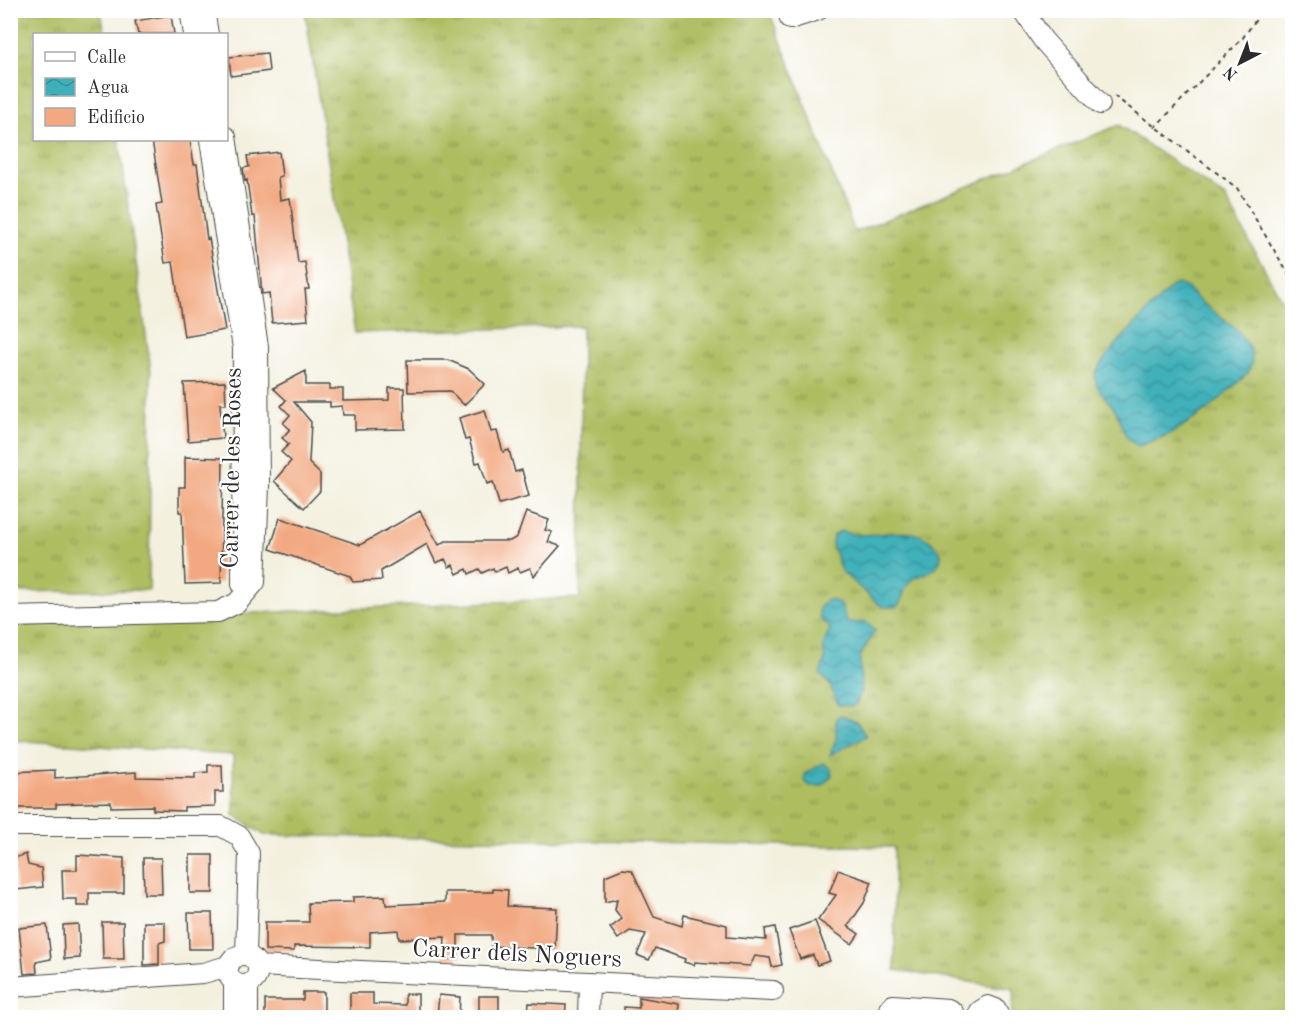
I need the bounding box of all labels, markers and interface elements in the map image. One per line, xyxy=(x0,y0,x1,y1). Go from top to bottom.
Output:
legend xyxy=(33,33,228,141)
north arrow xyxy=(1210,33,1270,93)
text: Calle xyxy=(87,49,126,67)
text: N xyxy=(1221,62,1241,83)
text: Agua xyxy=(87,79,129,97)
text: Edificio xyxy=(87,109,145,127)
street label: Carrer de les Roses xyxy=(219,367,247,569)
street label: Carrer dels Noguers xyxy=(411,938,622,972)

